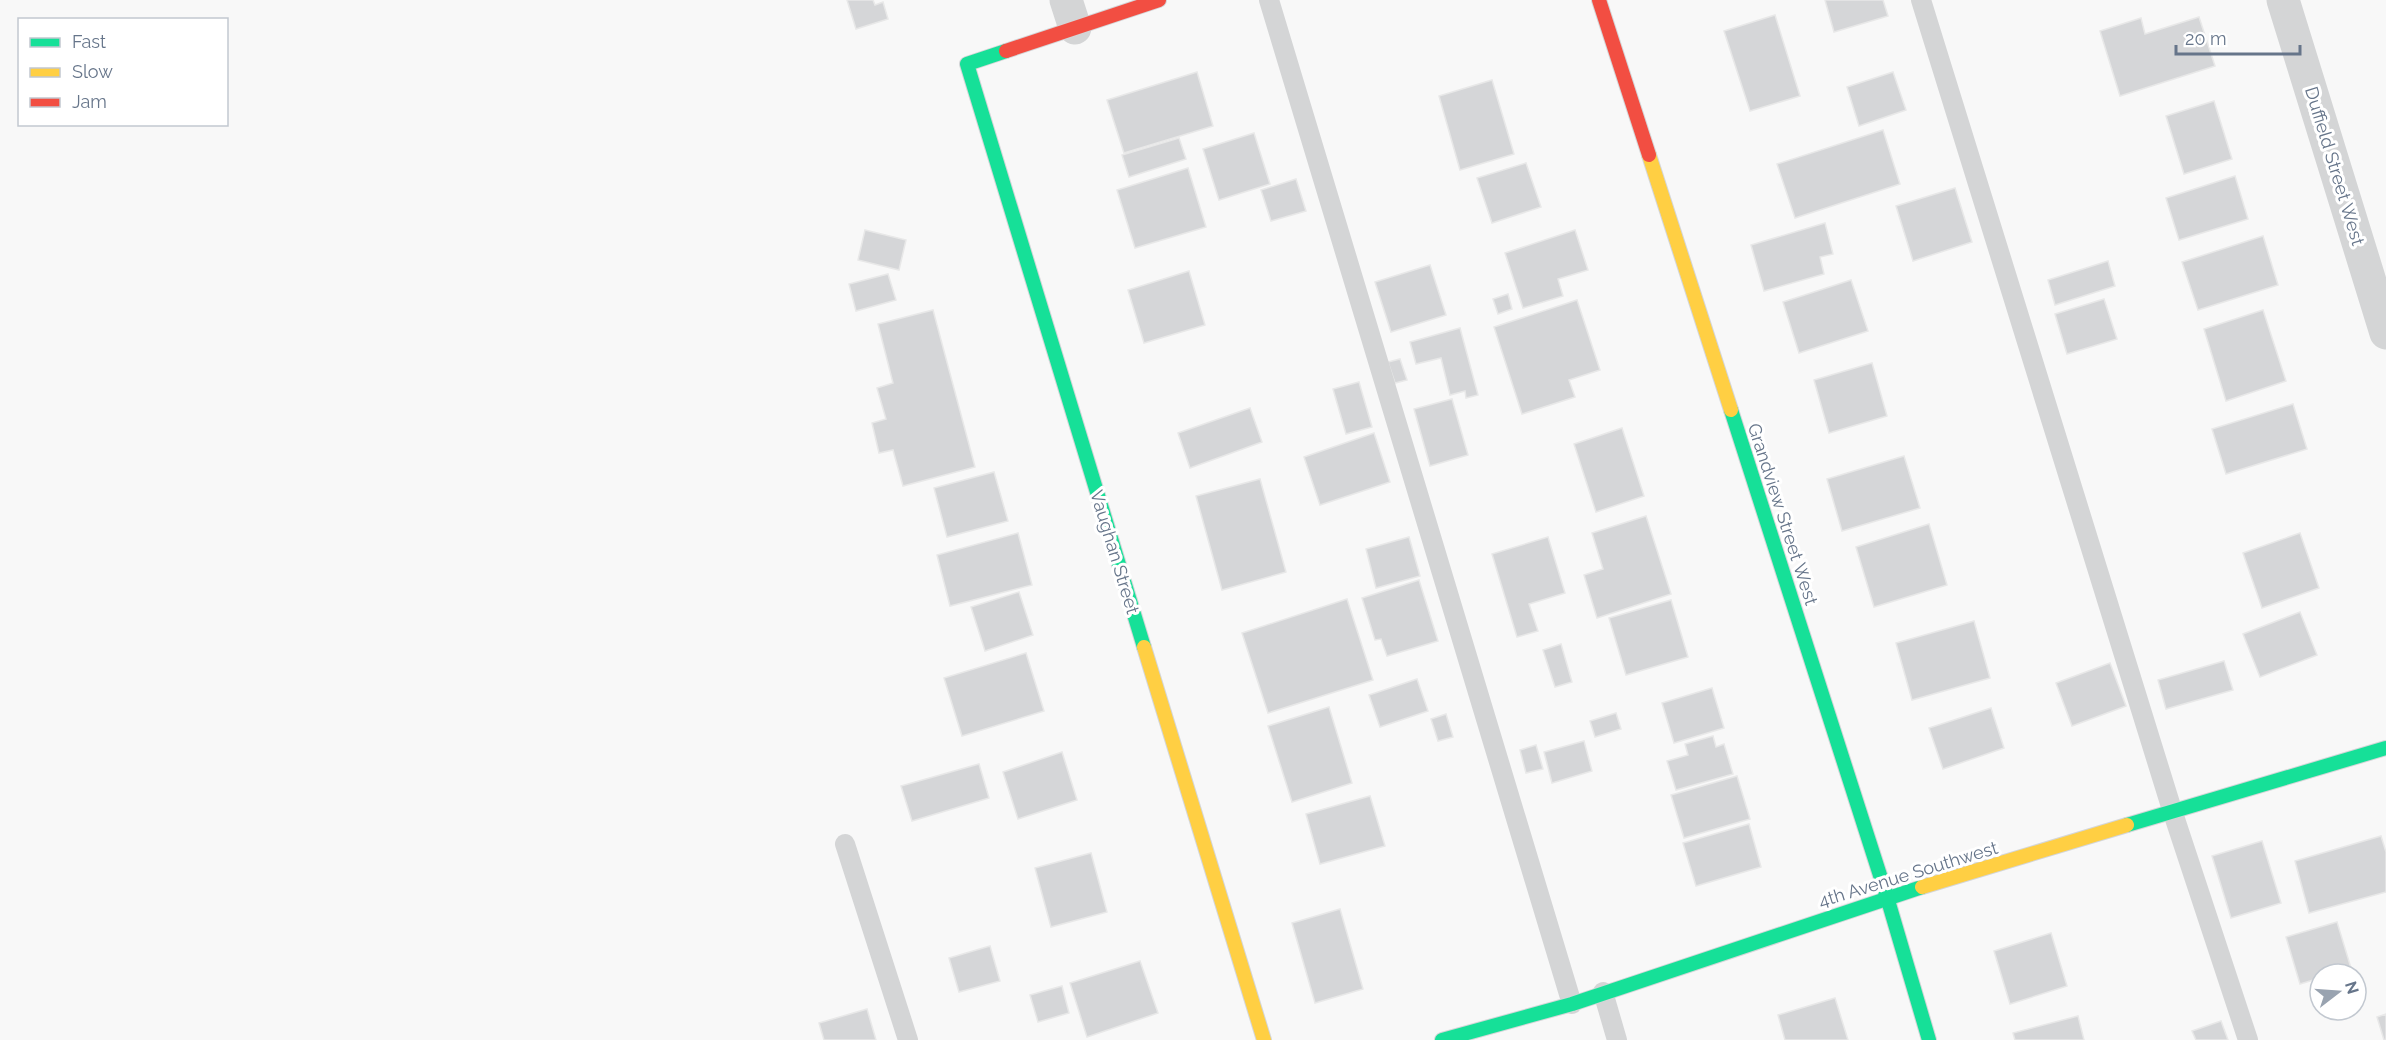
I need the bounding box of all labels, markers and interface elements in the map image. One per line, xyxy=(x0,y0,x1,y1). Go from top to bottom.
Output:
legend xyxy=(18,18,228,126)
scale bar xyxy=(2176,18,2300,56)
text: 20 m xyxy=(2185,28,2227,49)
text: Fast xyxy=(72,31,106,52)
text: Slow xyxy=(72,61,113,82)
street label: Duffield Street West xyxy=(2301,84,2369,248)
text: Jam xyxy=(72,91,107,112)
street label: Grandview Street West xyxy=(1744,420,1822,608)
street label: Vaughan Street xyxy=(1086,488,1144,616)
street label: 4th Avenue Southwest xyxy=(1816,837,2000,911)
north arrow xyxy=(2308,962,2368,1022)
text: N xyxy=(2341,979,2363,996)

